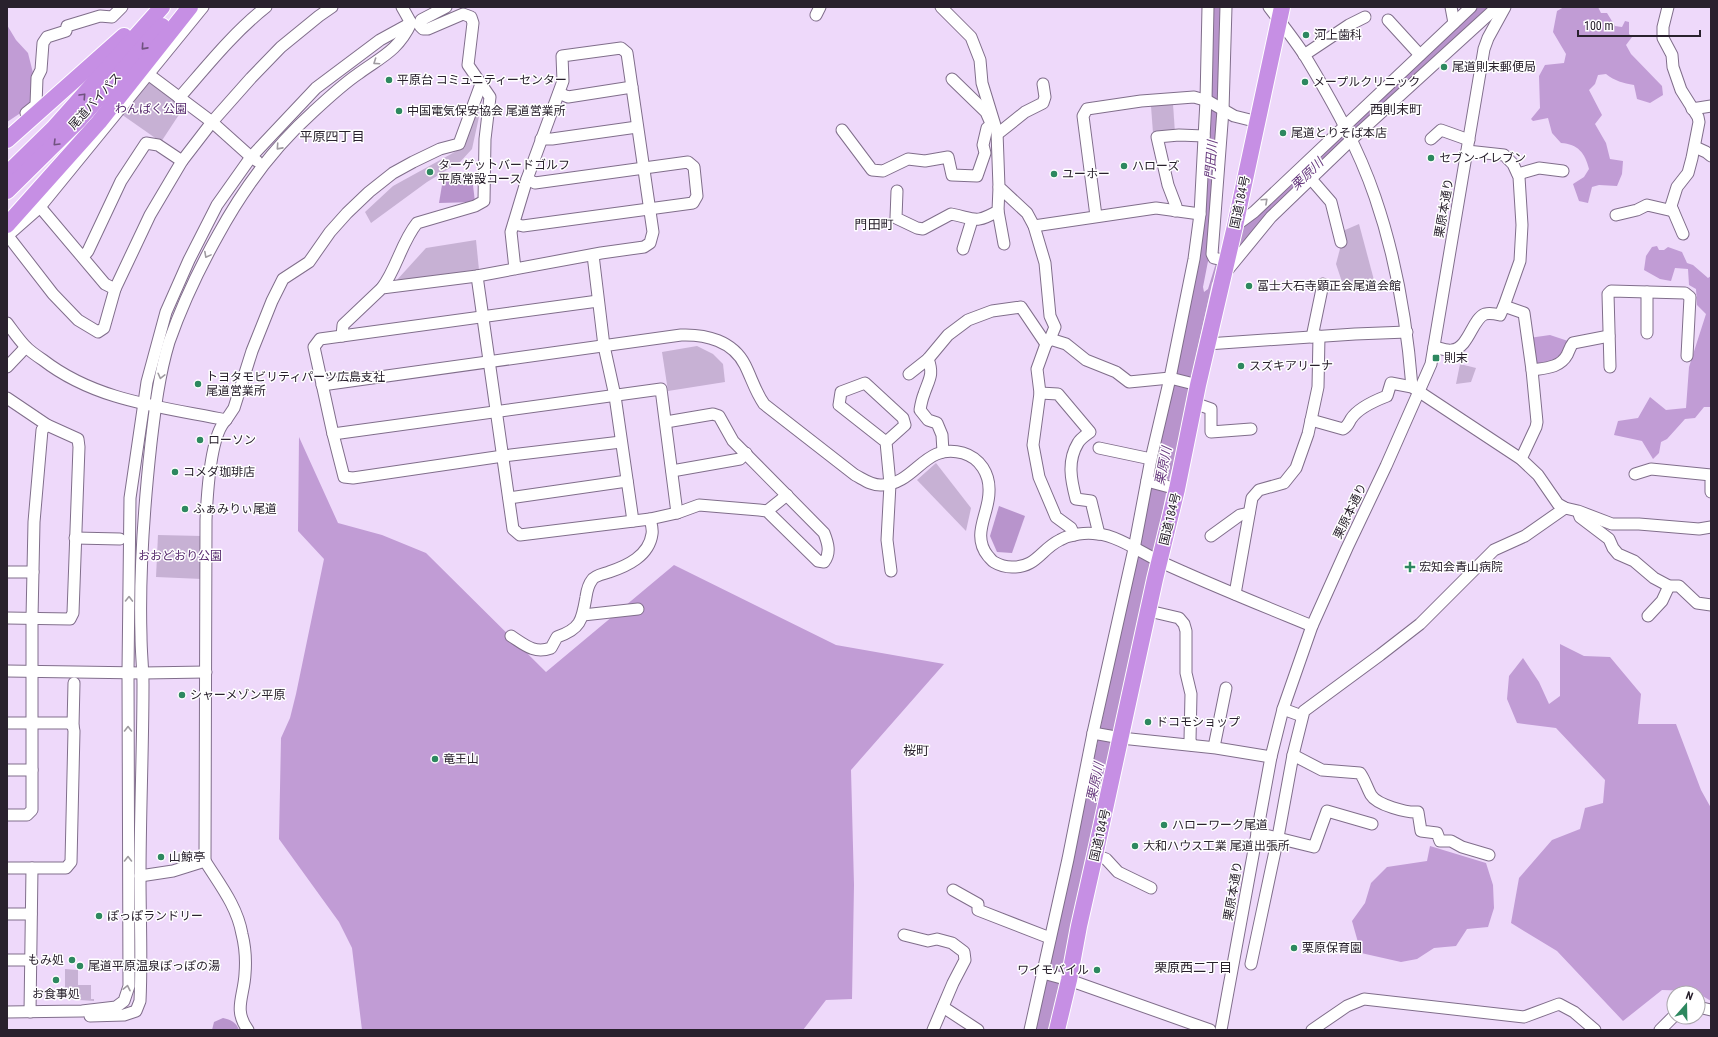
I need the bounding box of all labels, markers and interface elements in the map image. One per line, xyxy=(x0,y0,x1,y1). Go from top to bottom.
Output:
scale bar xyxy=(1578,12,1700,38)
text: 100 m xyxy=(1584,19,1614,33)
place label: 河上歯科 xyxy=(1314,28,1362,42)
marker: 河上歯科 xyxy=(1301,30,1311,40)
one-way arrow xyxy=(142,42,149,49)
one-way arrow xyxy=(374,57,381,64)
place label: 尾道則末郵便局 xyxy=(1452,60,1536,74)
marker: 尾道則末郵便局 xyxy=(1439,62,1449,72)
street label: 尾道バイパス xyxy=(66,70,124,132)
place label: 平原台 コミュニティーセンター xyxy=(397,73,567,87)
marker: 平原台 コミュニティーセンター xyxy=(384,75,394,85)
place label: メープルクリニック xyxy=(1313,75,1420,89)
marker: メープルクリニック xyxy=(1300,77,1310,87)
one-way arrow xyxy=(79,93,86,101)
park label: わんぱく公園 xyxy=(115,102,187,116)
district label: 西則末町 xyxy=(1370,102,1422,117)
place label: 中国電気保安協会 尾道営業所 xyxy=(407,104,566,118)
marker: 中国電気保安協会 尾道営業所 xyxy=(394,106,404,116)
place label: 尾道とりそば本店 xyxy=(1291,126,1387,140)
marker: 尾道とりそば本店 xyxy=(1278,128,1288,138)
district label: 平原四丁目 xyxy=(299,129,365,144)
one-way arrow xyxy=(53,138,61,146)
water label: 門田川 xyxy=(1202,138,1220,180)
one-way arrow xyxy=(276,142,284,150)
place label: セブン-イレブン xyxy=(1439,151,1526,165)
marker: セブン-イレブン xyxy=(1426,153,1436,163)
water label: 栗原川 xyxy=(1288,154,1328,193)
place label: ターゲットバードゴルフ 平原常設コース xyxy=(438,158,570,186)
place label: ハローズ xyxy=(1132,159,1179,173)
marker: ハローズ xyxy=(1119,161,1129,171)
marker: ターゲットバードゴルフ 平原常設コース xyxy=(425,167,435,177)
place label: ユーホー xyxy=(1062,167,1110,181)
marker: ユーホー xyxy=(1049,169,1059,179)
street label: 国道184号 xyxy=(1228,174,1252,230)
street label: 栗原本通り xyxy=(1432,177,1456,239)
one-way arrow xyxy=(1260,198,1268,206)
district label: 門田町 xyxy=(854,217,894,232)
one-way arrow xyxy=(204,251,212,258)
place label: 冨士大石寺顕正会尾道会館 xyxy=(1257,279,1401,293)
marker: 冨士大石寺顕正会尾道会館 xyxy=(1244,281,1254,291)
place label: 則末 xyxy=(1444,351,1468,365)
marker: 則末 xyxy=(1431,353,1441,363)
place label: スズキアリーナ xyxy=(1249,359,1333,373)
marker: スズキアリーナ xyxy=(1236,361,1246,371)
place label: トヨタモビリティパーツ広島支社 尾道営業所 xyxy=(206,370,385,398)
one-way arrow xyxy=(157,372,166,379)
marker: トヨタモビリティパーツ広島支社 尾道営業所 xyxy=(193,379,203,389)
place label: ローソン xyxy=(208,433,256,447)
marker: ローソン xyxy=(195,435,205,445)
water label: 栗原川 xyxy=(1152,443,1174,487)
place label: コメダ珈琲店 xyxy=(183,465,255,479)
marker: コメダ珈琲店 xyxy=(170,467,180,477)
street label: 栗原本通り xyxy=(1331,481,1369,541)
street label: 国道184号 xyxy=(1157,491,1183,547)
place label: ふぁみりぃ尾道 xyxy=(193,502,277,516)
marker: ふぁみりぃ尾道 xyxy=(180,504,190,514)
park label: おおどおり公園 xyxy=(138,549,222,563)
place label: 宏知会青山病院 xyxy=(1419,560,1503,574)
marker: 宏知会青山病院 xyxy=(1404,561,1416,573)
one-way arrow xyxy=(125,596,133,602)
place label: シャーメゾン平原 xyxy=(190,688,286,702)
marker: シャーメゾン平原 xyxy=(177,690,187,700)
place label: ドコモショップ xyxy=(1156,715,1240,729)
marker: ドコモショップ xyxy=(1143,717,1153,727)
one-way arrow xyxy=(124,726,132,732)
district label: 桜町 xyxy=(903,743,929,758)
place label: 竜王山 xyxy=(443,752,479,766)
marker: 竜王山 xyxy=(430,754,440,764)
water label: 栗原川 xyxy=(1084,759,1107,803)
street label: 国道184号 xyxy=(1087,807,1113,863)
place label: ハローワーク尾道 xyxy=(1172,818,1268,832)
marker: ハローワーク尾道 xyxy=(1159,820,1169,830)
place label: 大和ハウス工業 尾道出張所 xyxy=(1143,839,1290,853)
marker: 大和ハウス工業 尾道出張所 xyxy=(1130,841,1140,851)
place label: 山鯨亭 xyxy=(169,850,205,864)
marker: 山鯨亭 xyxy=(156,852,166,862)
one-way arrow xyxy=(124,856,132,862)
street label: 栗原本通り xyxy=(1221,860,1245,922)
place label: ぽっぽランドリー xyxy=(107,909,203,923)
marker: ぽっぽランドリー xyxy=(94,911,104,921)
place label: 栗原保育園 xyxy=(1302,941,1362,955)
marker: 栗原保育園 xyxy=(1289,943,1299,953)
place label: もみ処 xyxy=(28,953,64,967)
marker: もみ処 xyxy=(67,955,77,965)
place label: 尾道平原温泉ぽっぽの湯 xyxy=(88,959,220,973)
district label: 栗原西二丁目 xyxy=(1154,960,1232,975)
marker: 尾道平原温泉ぽっぽの湯 xyxy=(75,961,85,971)
place label: ワイモバイル xyxy=(1017,963,1089,977)
marker: ワイモバイル xyxy=(1092,965,1102,975)
marker: お食事処 xyxy=(51,975,61,985)
one-way arrow xyxy=(123,985,131,991)
north arrow xyxy=(1666,985,1706,1025)
place label: お食事処 xyxy=(32,987,80,1001)
text: N xyxy=(1684,989,1695,1003)

